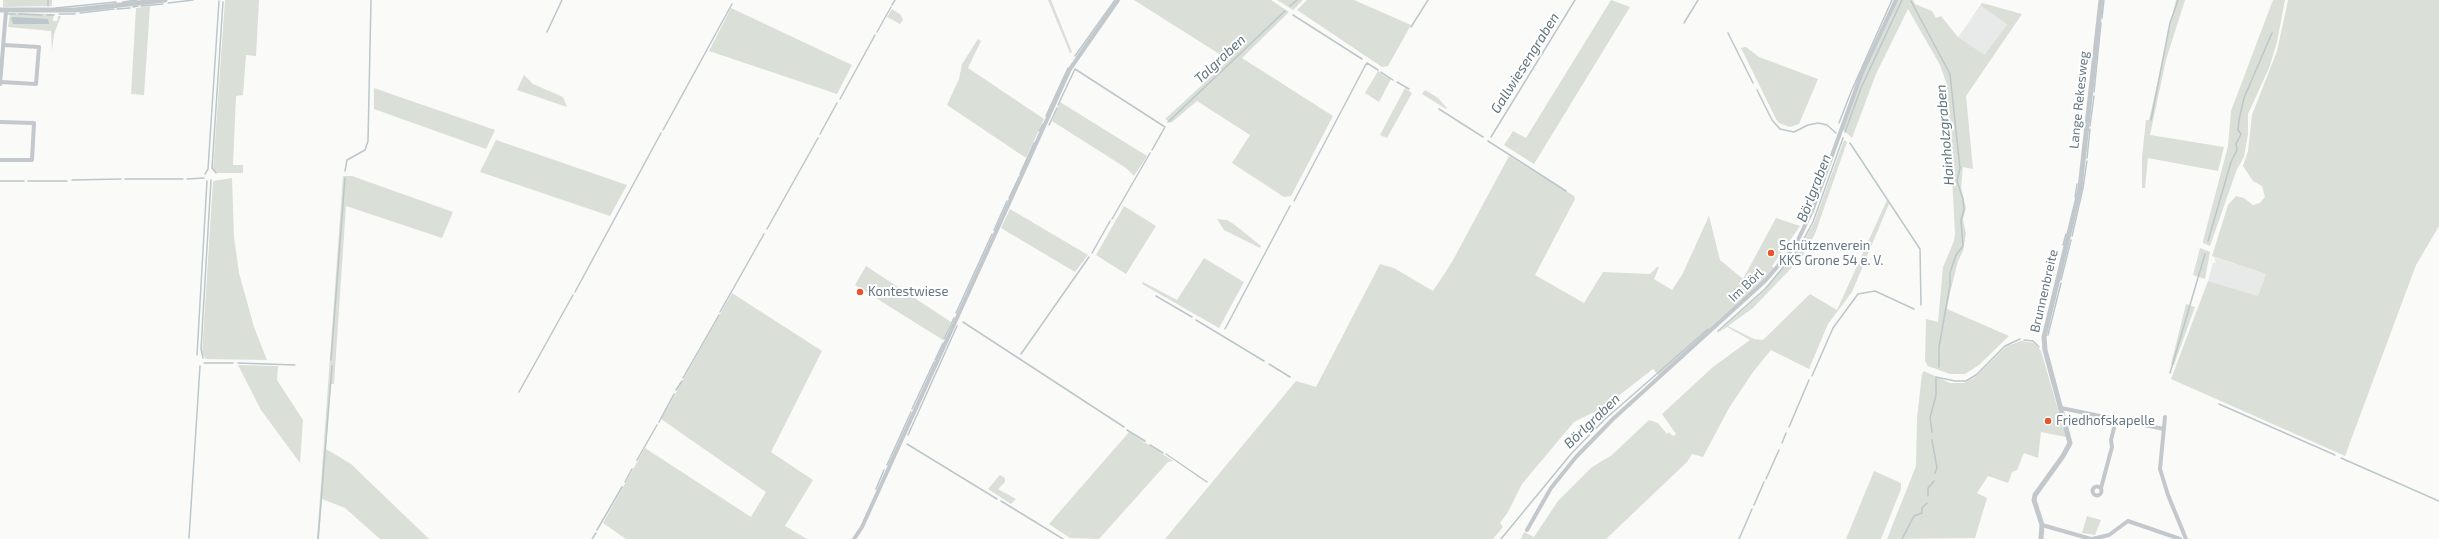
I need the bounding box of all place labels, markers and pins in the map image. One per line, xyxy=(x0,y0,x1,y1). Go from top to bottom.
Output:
place label: Schützenverein KKS Grone 54 e. V. xyxy=(1779,238,1884,269)
marker: Schützenverein KKS Grone 54 e. V. xyxy=(1766,248,1776,258)
place label: Kontestwiese xyxy=(868,284,948,300)
marker: Kontestwiese xyxy=(855,287,865,297)
place label: Friedhofskapelle xyxy=(2056,413,2155,429)
marker: Friedhofskapelle xyxy=(2043,416,2053,426)

